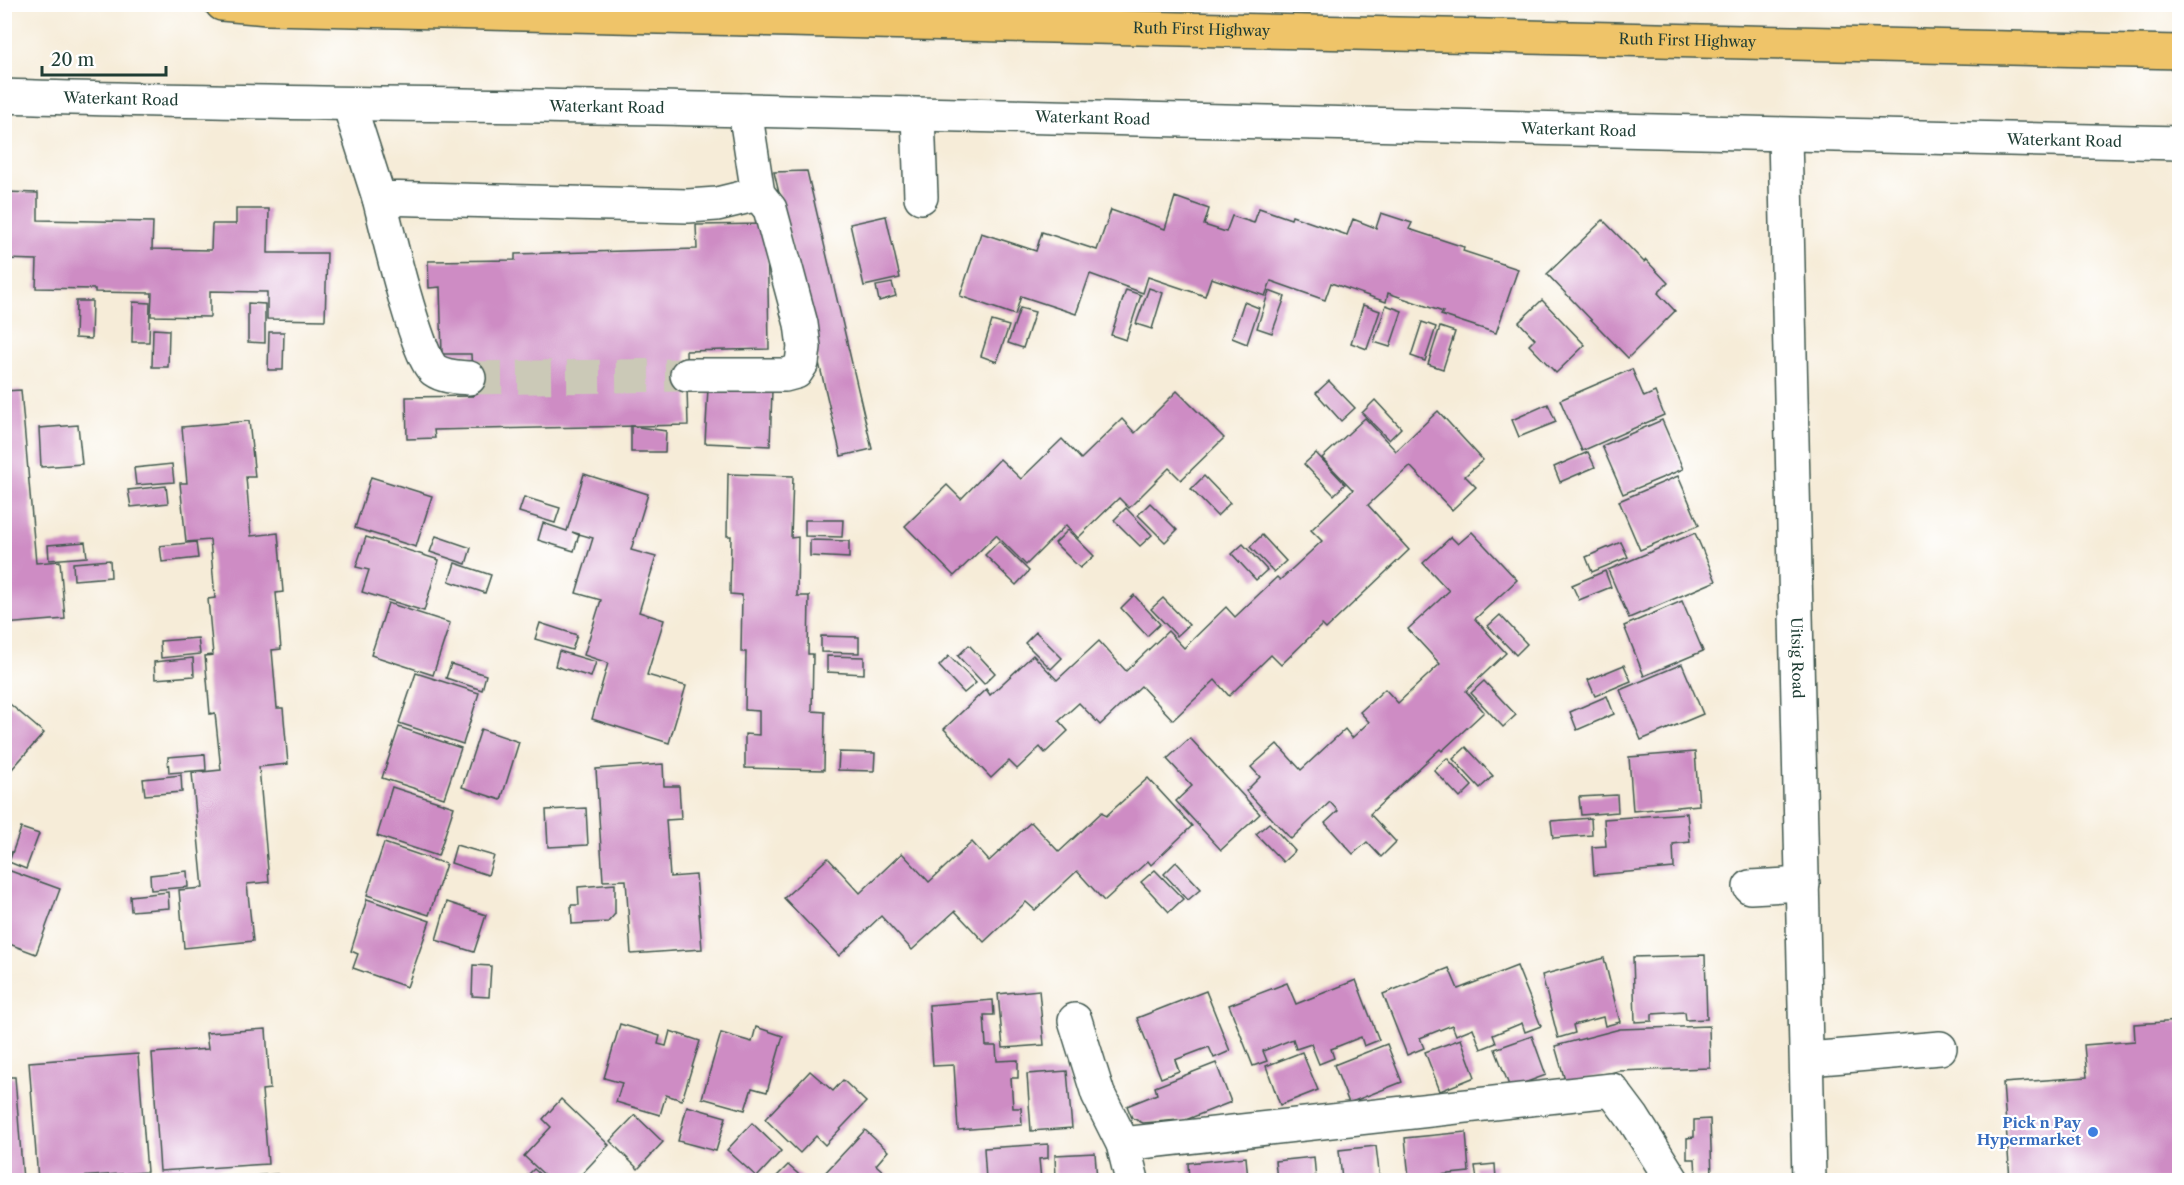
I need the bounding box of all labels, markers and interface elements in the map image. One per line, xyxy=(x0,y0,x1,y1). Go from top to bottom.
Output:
street label: Ruth First Highway xyxy=(1133,18,1271,40)
street label: Ruth First Highway xyxy=(1618,29,1757,51)
scale bar xyxy=(42,39,166,77)
text: 20 m xyxy=(51,49,95,71)
street label: Waterkant Road xyxy=(62,88,179,109)
street label: Waterkant Road xyxy=(548,96,665,117)
street label: Waterkant Road xyxy=(1034,107,1151,129)
street label: Waterkant Road xyxy=(1520,119,1636,140)
street label: Waterkant Road xyxy=(2006,130,2122,151)
street label: Uitsig Road xyxy=(1787,617,1808,699)
place label: Pick n Pay Hypermarket xyxy=(1977,1113,2082,1149)
marker: Pick n Pay Hypermarket xyxy=(2086,1125,2100,1139)

